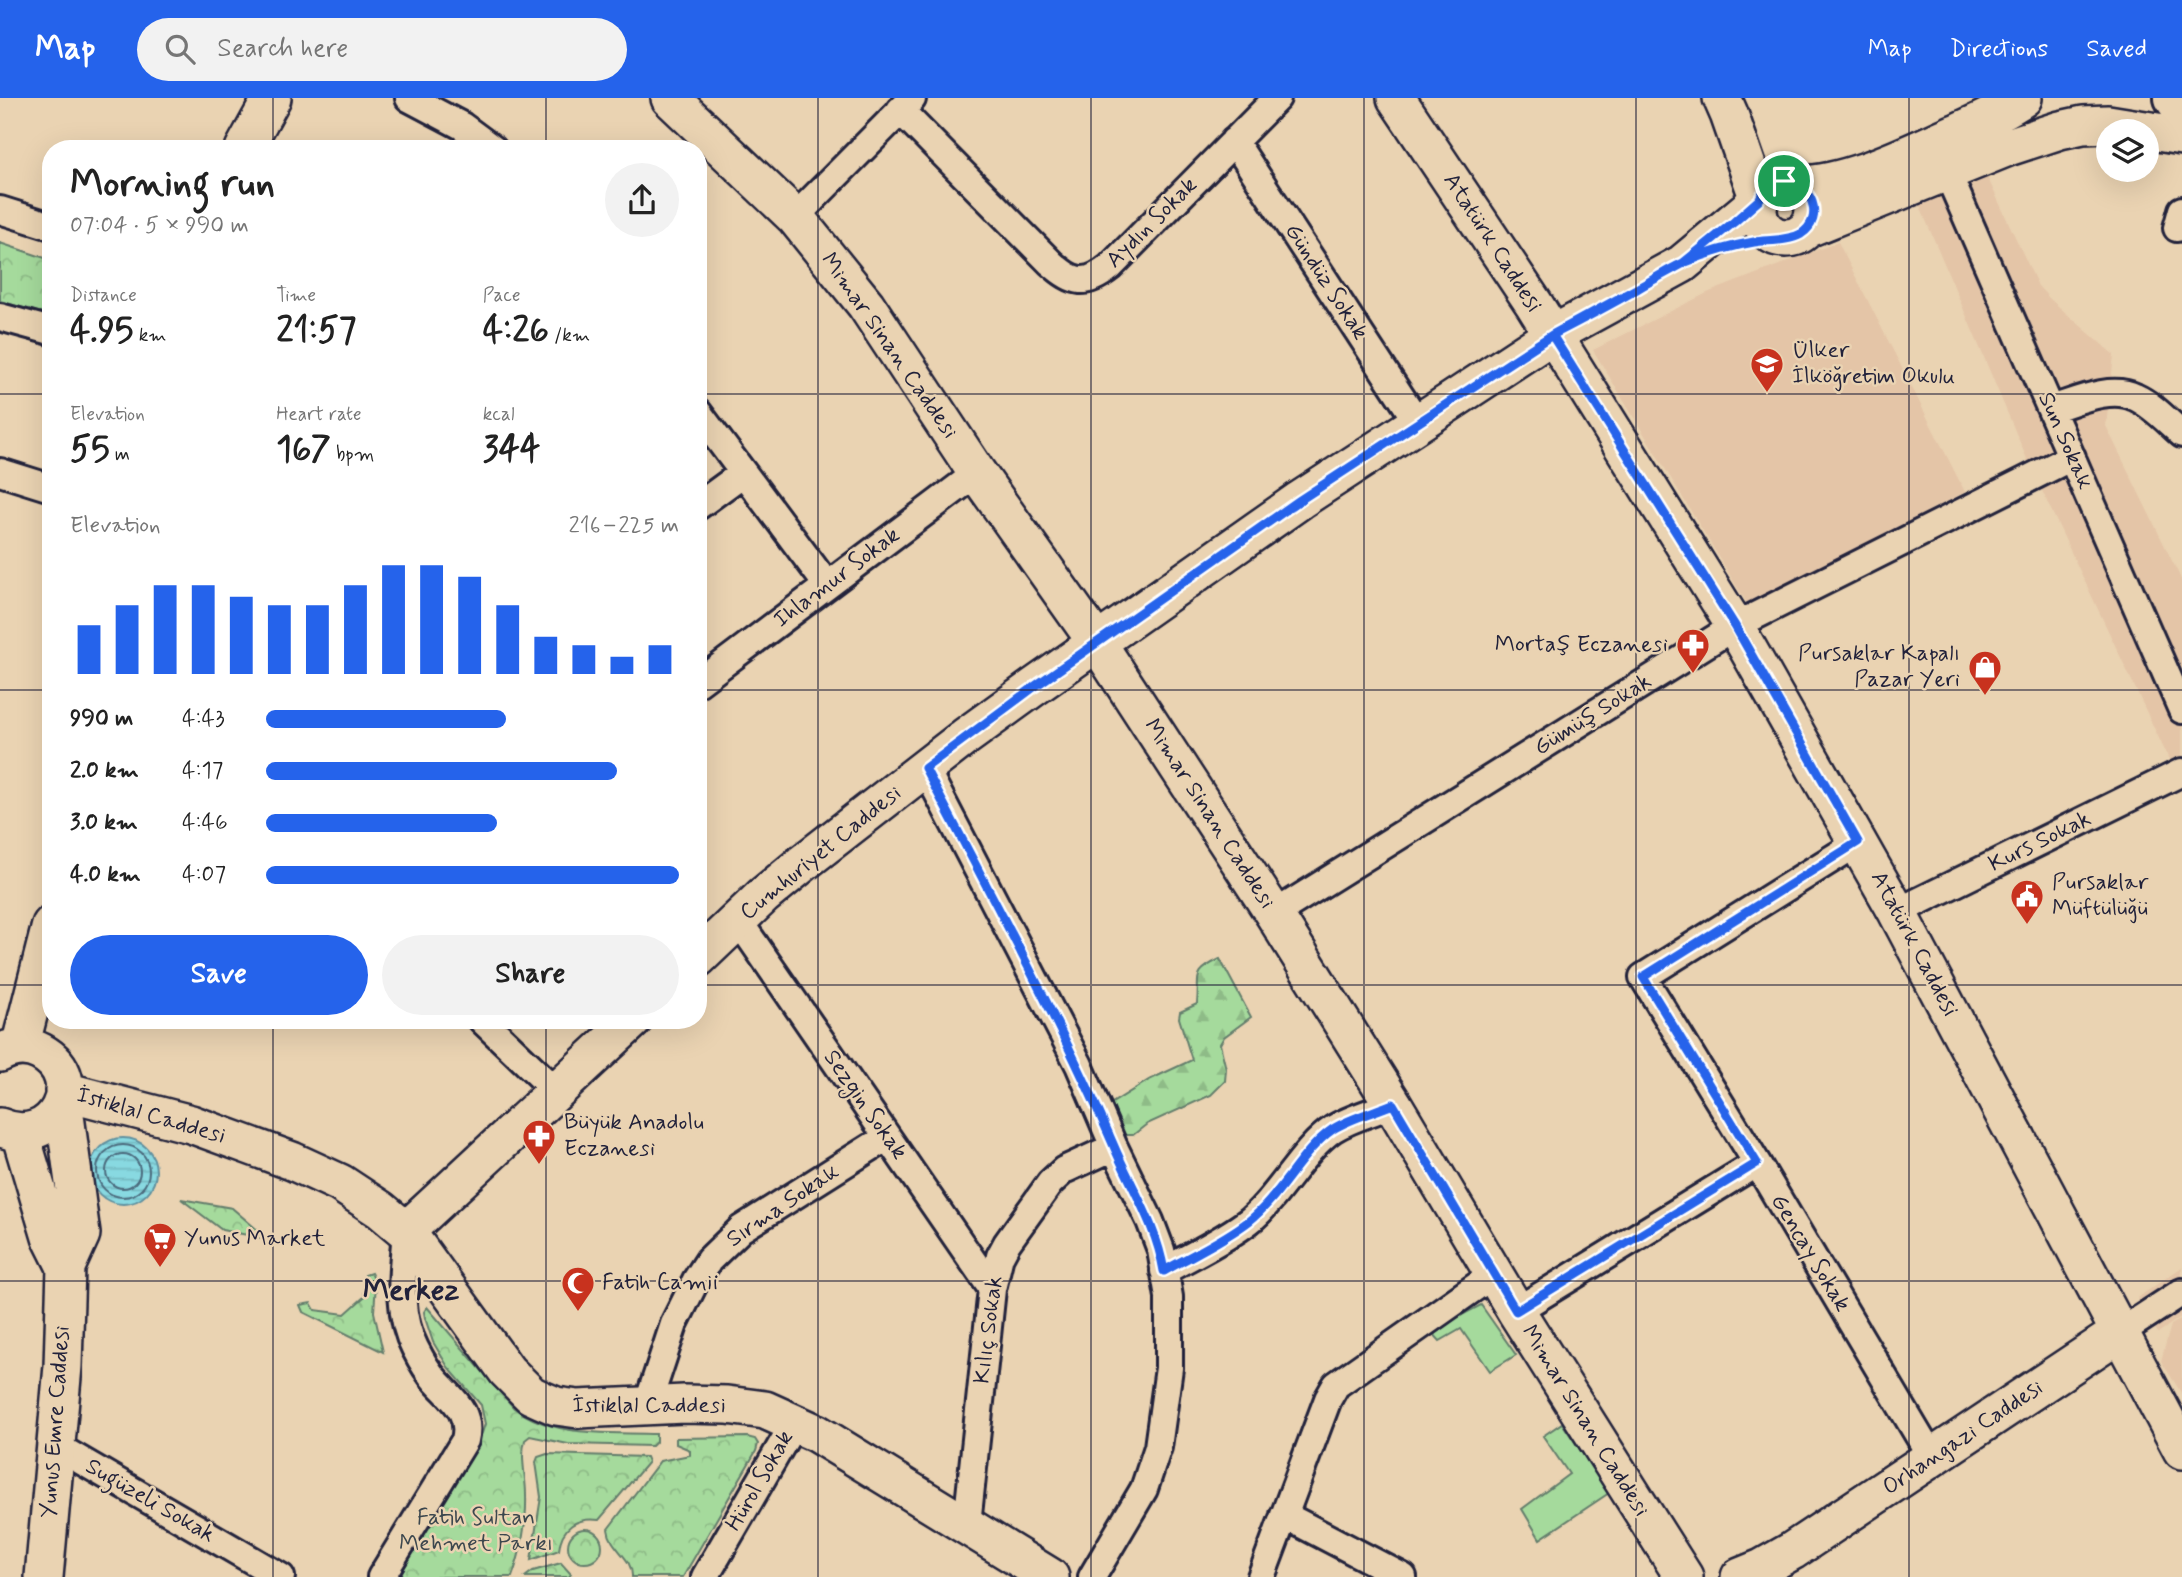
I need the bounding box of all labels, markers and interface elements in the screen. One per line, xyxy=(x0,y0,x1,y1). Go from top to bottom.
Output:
search box xyxy=(137,18,627,81)
text: Map xyxy=(35,27,95,71)
icon: search xyxy=(161,30,199,68)
text: Search here xyxy=(217,32,348,66)
text: Map xyxy=(1868,34,1912,65)
text: Directions xyxy=(1950,34,2048,65)
text: Saved xyxy=(2086,34,2147,65)
map controls xyxy=(2096,119,2159,182)
button: layers xyxy=(2096,119,2159,182)
pin xyxy=(1754,151,1814,211)
text: Morning run xyxy=(70,160,275,209)
icon: arrive xyxy=(1765,162,1803,200)
button: share xyxy=(605,163,679,237)
street label: Atatürk Caddesi xyxy=(1436,168,1548,318)
street label: Aydın Sokak xyxy=(1100,171,1204,275)
text: 07:04 · 5 × 990 m xyxy=(70,211,249,241)
street label: Gündüz Sokak xyxy=(1277,218,1375,346)
street label: Mimar Sinan Caddesi xyxy=(813,247,965,445)
text: Distance xyxy=(70,283,137,308)
text: Time xyxy=(276,283,316,308)
text: Pace xyxy=(483,283,520,308)
text: 4.95 xyxy=(70,308,134,354)
text: 21:57 xyxy=(276,308,356,354)
text: 4:26 xyxy=(483,308,549,354)
text: km xyxy=(134,323,166,348)
text: /km xyxy=(549,323,590,348)
place label: Ülker İlköğretim Okulu xyxy=(1792,336,1955,392)
school or university icon: Ülker İlköğretim Okulu xyxy=(1748,345,1786,394)
street label: Sun Sokak xyxy=(2030,388,2100,494)
text: Elevation xyxy=(70,402,145,427)
text: Heart rate xyxy=(276,402,362,427)
text: kcal xyxy=(483,402,515,427)
text: 55 xyxy=(70,427,110,473)
text: 167 xyxy=(276,427,331,473)
text: 344 xyxy=(483,427,540,473)
text: m xyxy=(110,442,130,467)
text: bpm xyxy=(331,442,374,467)
text: Elevation xyxy=(70,511,161,541)
text: 216–225 m xyxy=(569,511,679,541)
street label: Ihlamur Sokak xyxy=(768,521,906,635)
pharmacy icon: Mortaş Eczanesi xyxy=(1674,626,1712,675)
place label: Mortaş Eczanesi xyxy=(1495,630,1668,660)
place label: Pursaklar Kapalı Pazar Yeri xyxy=(1798,639,1960,695)
shop icon: Pursaklar Kapalı Pazar Yeri xyxy=(1966,648,2004,697)
street label: Gümüş Sokak xyxy=(1529,667,1657,763)
text: 990 m xyxy=(70,704,133,734)
text: 4:43 xyxy=(182,704,225,734)
street label: Mimar Sinan Caddesi xyxy=(1136,713,1282,915)
text: 2.0 km xyxy=(70,756,139,786)
text: 4:17 xyxy=(182,756,223,786)
street label: Cumhuriyet Caddesi xyxy=(734,779,908,927)
street label: Kurs Sokak xyxy=(1984,804,2096,880)
text: 3.0 km xyxy=(70,808,138,838)
text: 4:46 xyxy=(182,808,228,838)
text: 4.0 km xyxy=(70,860,141,890)
text: 4:07 xyxy=(182,860,226,890)
street label: Atatürk Caddesi xyxy=(1863,866,1965,1022)
place label: Pursaklar Müftülüğü xyxy=(2052,868,2149,924)
public building icon: Pursaklar Müftülüğü xyxy=(2008,877,2046,926)
button: Save xyxy=(70,935,368,1015)
button: Share xyxy=(382,935,679,1015)
street label: Sezgin Sokak xyxy=(815,1044,914,1167)
street label: İstiklal Caddesi xyxy=(73,1080,229,1152)
place label: Büyük Anadolu Eczanesi xyxy=(564,1108,704,1164)
pharmacy icon: Büyük Anadolu Eczanesi xyxy=(520,1117,558,1166)
street label: Sırma Sokak xyxy=(721,1157,845,1255)
street label: Gencay Sokak xyxy=(1763,1189,1857,1317)
supermarket icon: Yunus Market xyxy=(141,1220,179,1269)
place label: Yunus Market xyxy=(184,1224,326,1254)
mosque icon: Fatih Camii xyxy=(559,1264,597,1313)
place label: Fatih Camii xyxy=(602,1268,718,1298)
district label: Merkez xyxy=(363,1271,460,1310)
street label: Kılıç Sokak xyxy=(968,1274,1010,1386)
street label: Mimar Sinan Caddesi xyxy=(1514,1320,1656,1522)
street label: Yunus Emre Caddesi xyxy=(34,1325,78,1519)
street label: Orhangazi Caddesi xyxy=(1877,1373,2049,1503)
street label: İstiklal Caddesi xyxy=(572,1391,726,1421)
street label: Hürol Sokak xyxy=(719,1425,801,1537)
street label: Sugüzeli Sokak xyxy=(79,1452,220,1552)
park label: Fatih Sultan Mehmet Parkı xyxy=(399,1503,553,1559)

